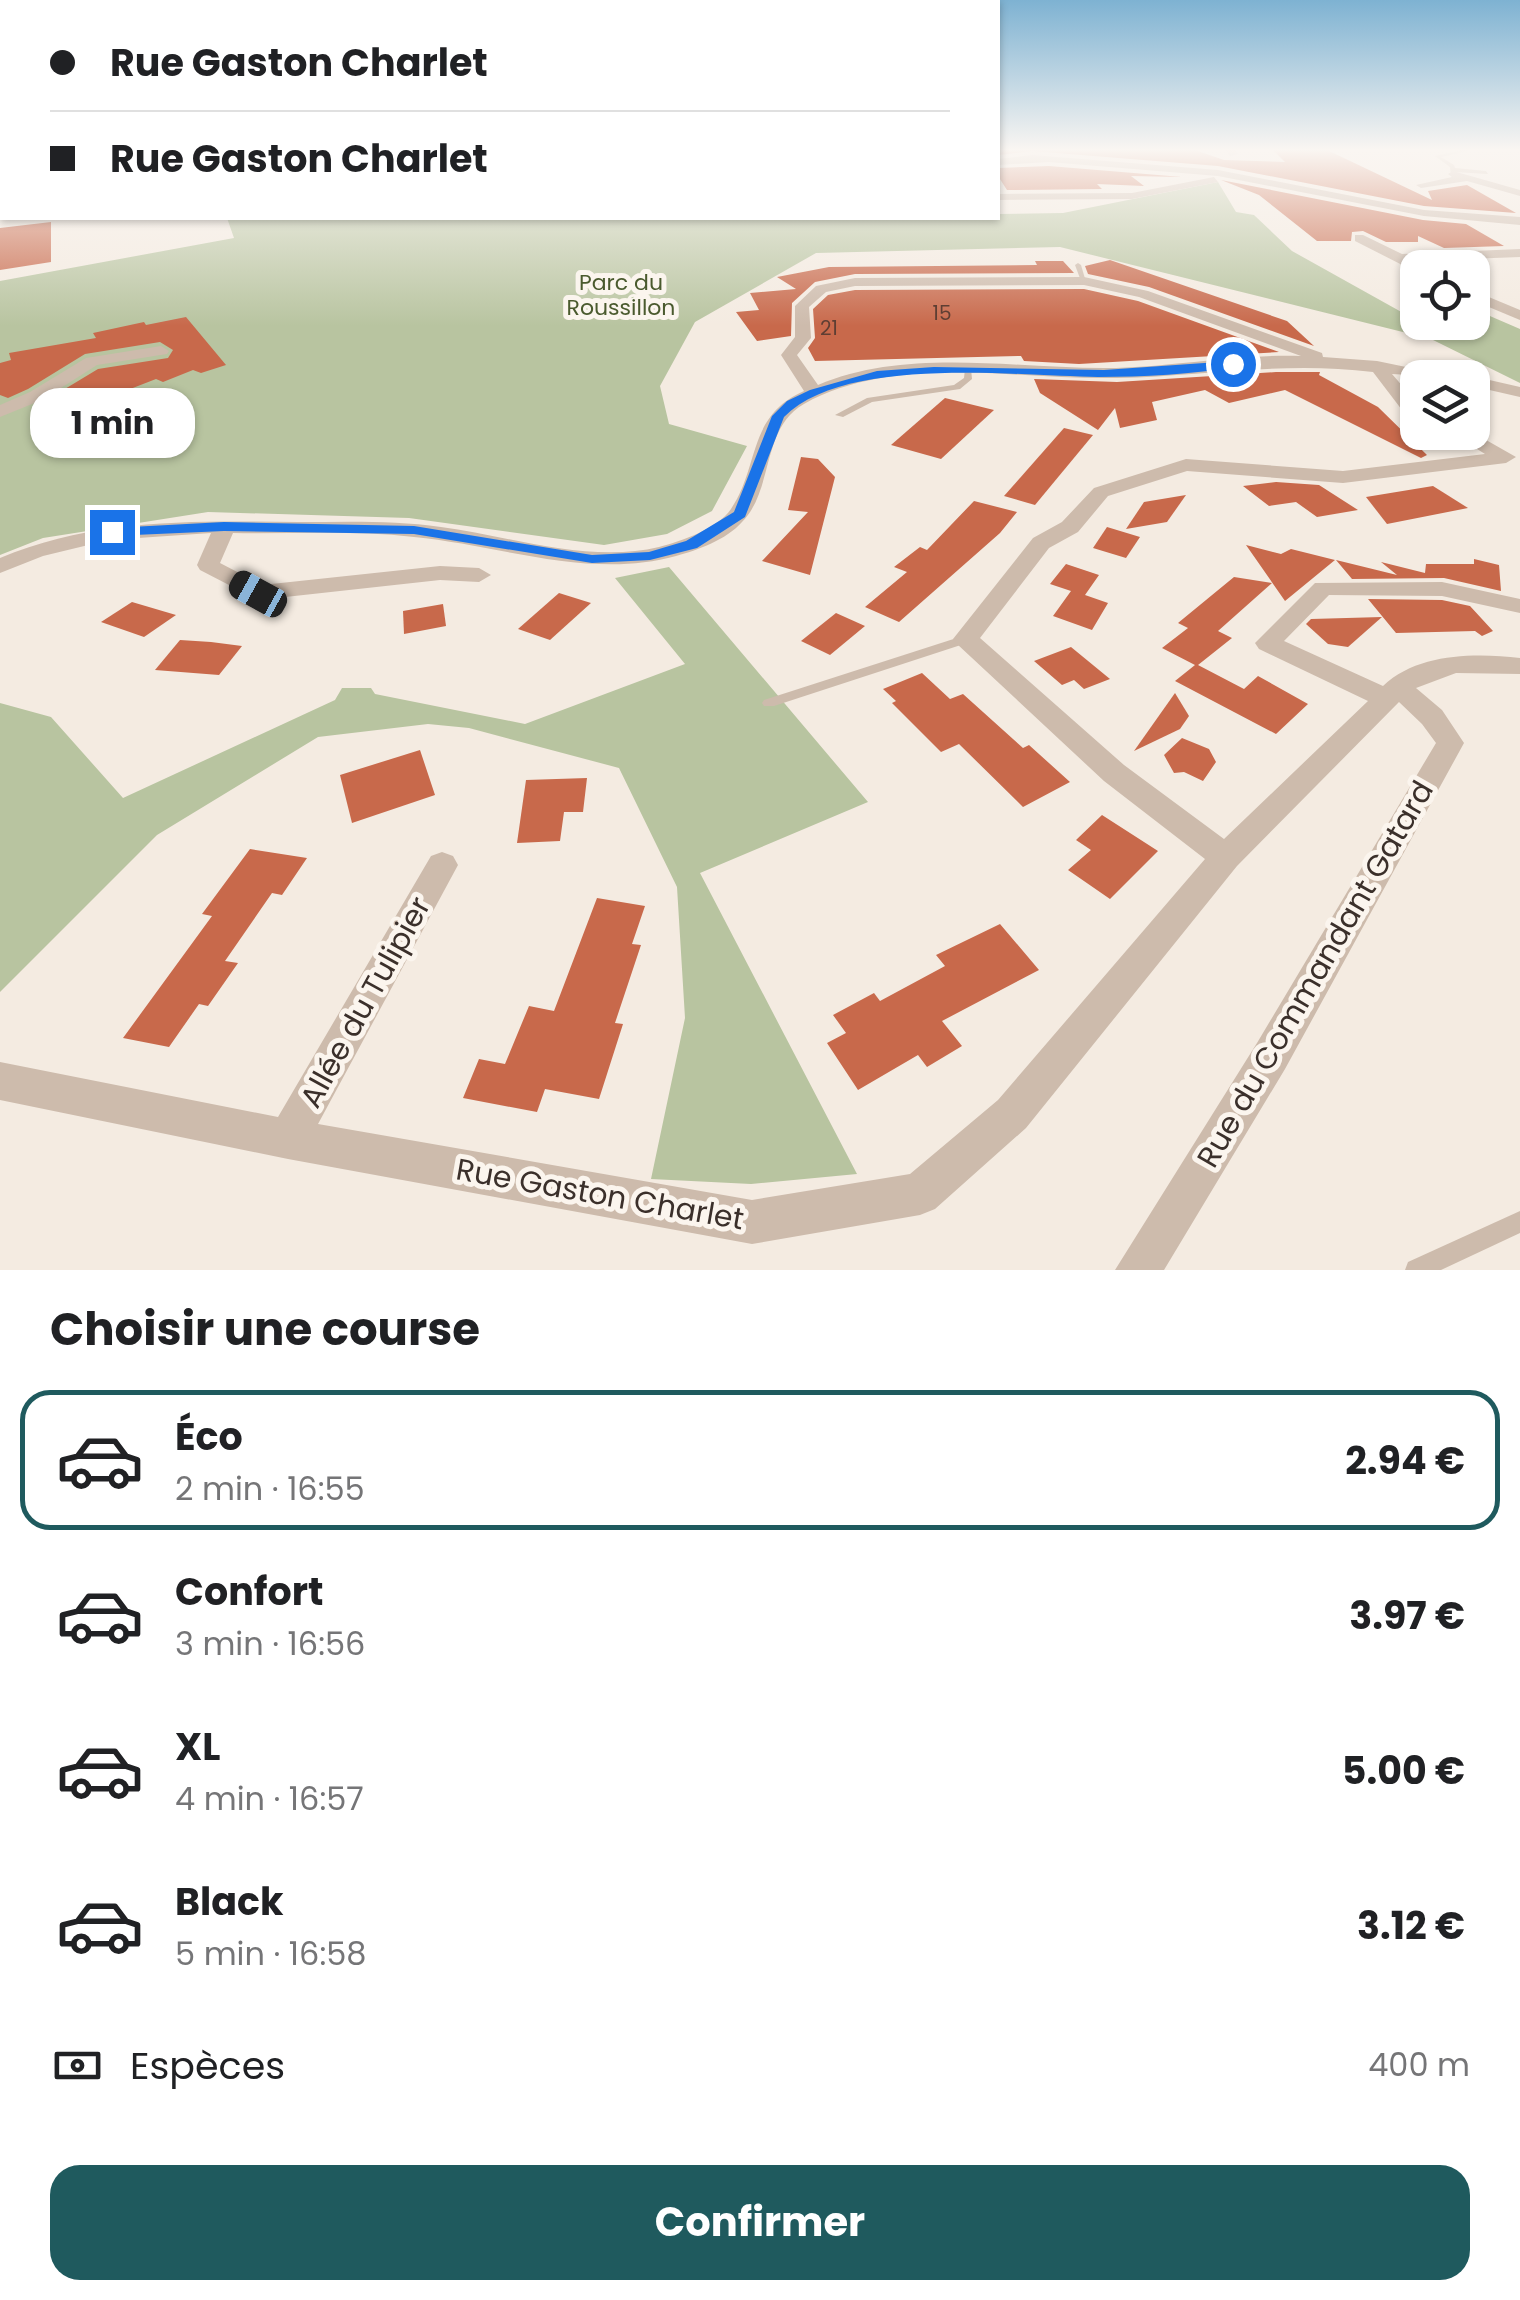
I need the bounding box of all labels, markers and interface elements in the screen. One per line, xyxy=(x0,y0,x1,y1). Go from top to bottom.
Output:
text: Rue Gaston Charlet xyxy=(110,36,488,89)
text: Rue Gaston Charlet xyxy=(110,132,488,185)
map controls xyxy=(1400,250,1490,450)
button: locate xyxy=(1400,250,1490,340)
park label: Parc du Roussillon xyxy=(567,267,675,323)
house number: 15 xyxy=(933,299,951,327)
house number: 21 xyxy=(820,314,838,342)
route start xyxy=(1211,342,1256,387)
button: layers xyxy=(1400,360,1490,450)
callout: 1 min xyxy=(29,387,194,457)
text: 1 min xyxy=(71,400,154,445)
route end xyxy=(90,510,135,555)
car xyxy=(224,566,292,622)
street label: Rue du Commandant Gatard xyxy=(1186,773,1444,1175)
street label: Allée du Tulipier xyxy=(289,889,441,1115)
street label: Rue Gaston Charlet xyxy=(453,1148,747,1240)
text: Choisir une course xyxy=(50,1298,480,1361)
text: Éco xyxy=(175,1410,243,1463)
icon: car xyxy=(55,1415,145,1505)
text: 2.94 € xyxy=(1345,1434,1465,1487)
text: 2 min · 16:55 xyxy=(175,1466,365,1511)
text: Confort xyxy=(175,1565,323,1618)
icon: car xyxy=(55,1570,145,1660)
text: 3.97 € xyxy=(1349,1589,1465,1642)
text: 3 min · 16:56 xyxy=(175,1621,365,1666)
text: XL xyxy=(175,1720,220,1773)
icon: car xyxy=(55,1725,145,1815)
text: 5.00 € xyxy=(1342,1744,1465,1797)
text: 4 min · 16:57 xyxy=(175,1776,364,1821)
text: Black xyxy=(175,1875,284,1928)
icon: car xyxy=(55,1880,145,1970)
text: 3.12 € xyxy=(1357,1899,1465,1952)
text: 5 min · 16:58 xyxy=(175,1931,367,1976)
icon: cash xyxy=(50,2038,105,2093)
text: Espèces xyxy=(130,2039,285,2092)
text: 400 m xyxy=(1368,2042,1470,2087)
button: Confirmer xyxy=(50,2165,1470,2280)

